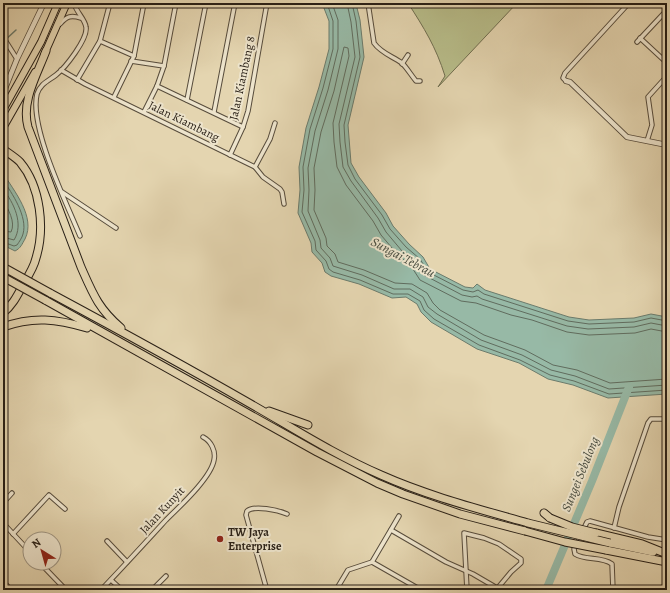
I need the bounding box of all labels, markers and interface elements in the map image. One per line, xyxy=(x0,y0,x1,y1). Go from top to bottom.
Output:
street label: Jalan Kiambang 8 xyxy=(225,34,259,122)
street label: Jalan Kiambang xyxy=(146,97,222,145)
water label: Sungai Tebrau xyxy=(368,233,438,281)
water label: Sungei Sebulong xyxy=(557,434,603,514)
street label: Jalan Kunyit xyxy=(136,483,188,537)
place label: TW Jaya Enterprise xyxy=(228,524,282,554)
north arrow xyxy=(22,531,62,571)
marker: TW Jaya Enterprise xyxy=(215,534,225,544)
text: N xyxy=(29,535,44,552)

